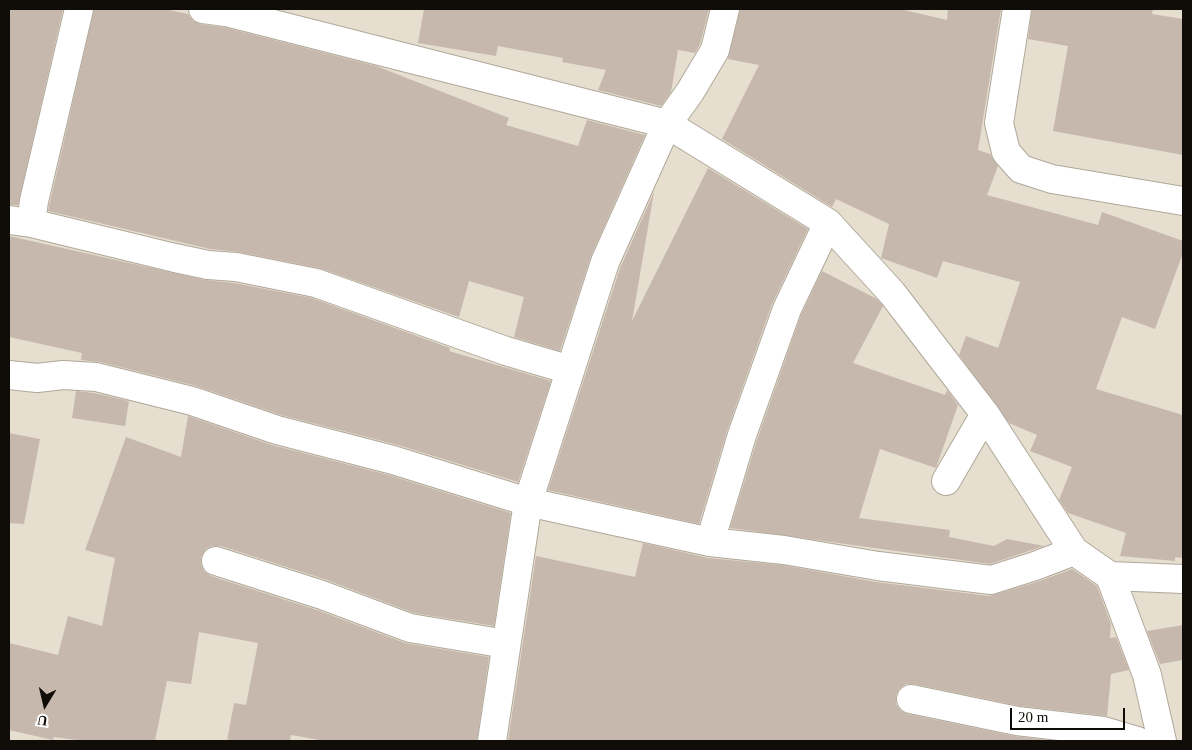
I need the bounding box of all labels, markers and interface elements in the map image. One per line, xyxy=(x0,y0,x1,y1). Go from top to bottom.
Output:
north arrow xyxy=(20,680,70,730)
scale bar xyxy=(1012,698,1127,730)
text: 20 m xyxy=(1018,709,1048,725)
text: U xyxy=(36,712,49,729)

